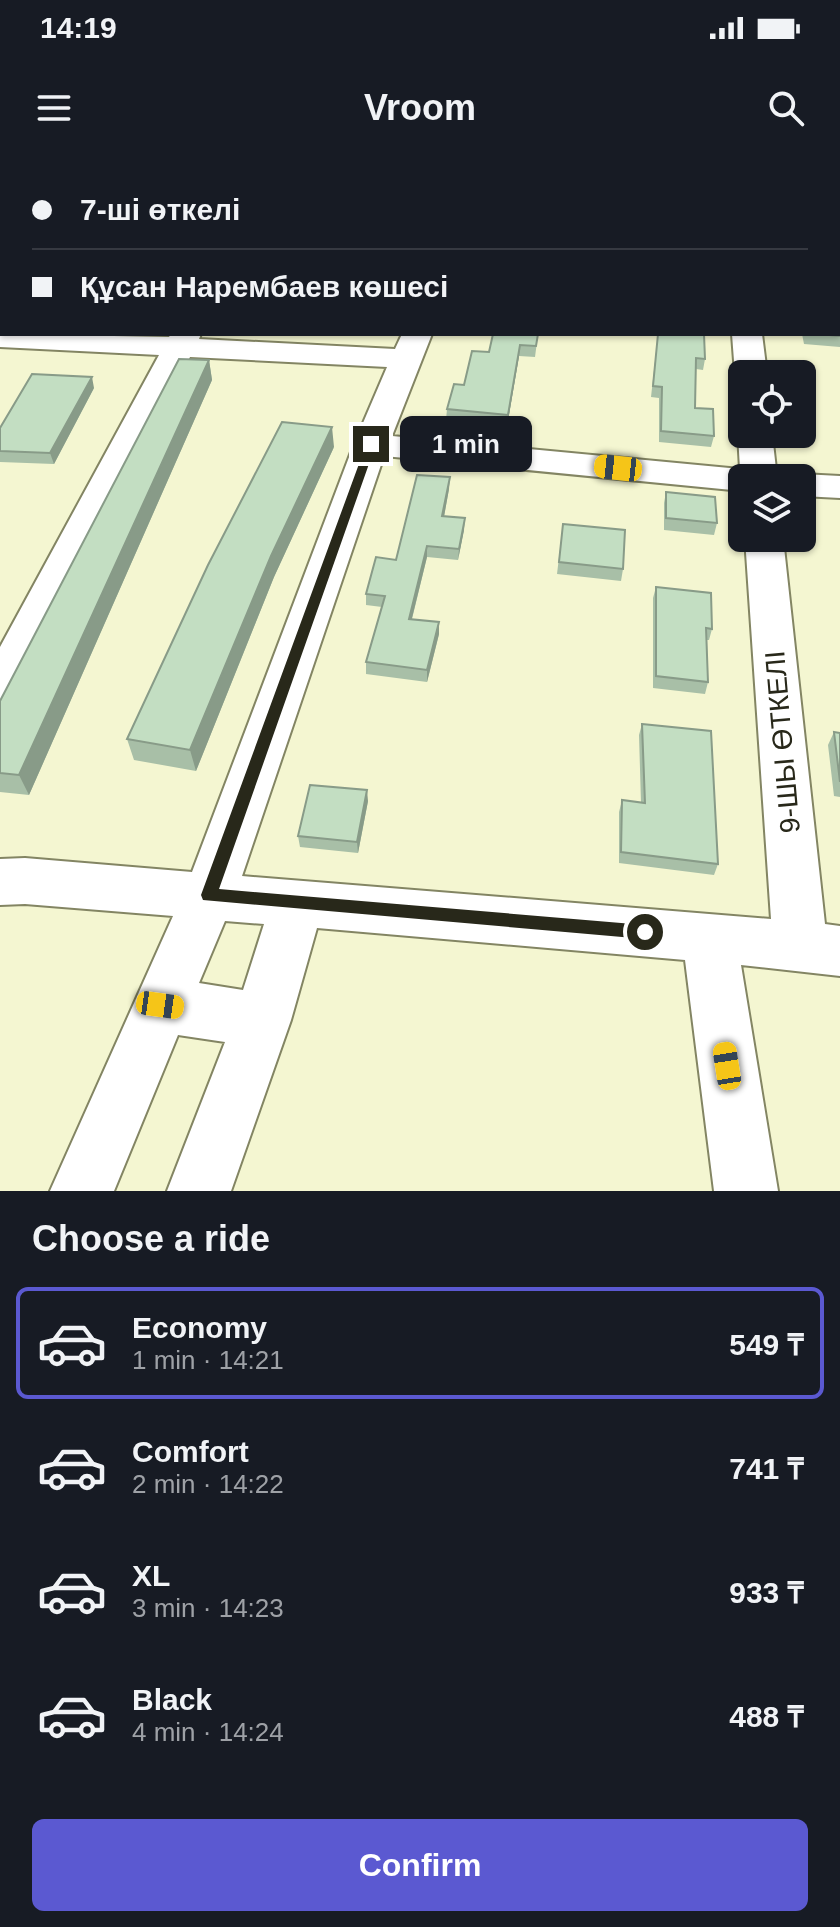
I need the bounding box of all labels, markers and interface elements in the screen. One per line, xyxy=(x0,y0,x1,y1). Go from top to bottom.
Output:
text: 14:19 xyxy=(40,11,117,44)
icon: menu xyxy=(32,86,76,130)
icon: search xyxy=(764,86,808,130)
text: Vroom xyxy=(364,87,476,128)
text: 7-ші өткелі xyxy=(80,193,240,226)
text: Құсан Нарембаев көшесі xyxy=(80,270,448,303)
map controls xyxy=(728,360,816,552)
button: locate xyxy=(728,360,816,448)
callout: 1 min xyxy=(399,416,531,472)
route end xyxy=(353,426,389,462)
text: 1 min xyxy=(432,429,500,459)
car xyxy=(593,454,643,482)
button: layers xyxy=(728,464,816,552)
street label: 9-ШЫ ӨТКЕЛІ xyxy=(759,649,806,835)
route start xyxy=(627,914,663,950)
car xyxy=(135,990,185,1020)
car xyxy=(711,1040,743,1092)
text: Choose a ride xyxy=(32,1218,270,1259)
icon: car xyxy=(36,1307,108,1379)
text: Economy xyxy=(132,1311,267,1344)
text: 549 ₸ xyxy=(729,1328,804,1361)
text: 1 min · 14:21 xyxy=(132,1345,284,1375)
icon: car xyxy=(36,1431,108,1503)
text: Comfort xyxy=(132,1435,249,1468)
text: 741 ₸ xyxy=(729,1452,804,1485)
text: 2 min · 14:22 xyxy=(132,1469,284,1499)
icon: car xyxy=(36,1555,108,1627)
text: XL xyxy=(132,1559,170,1592)
text: 933 ₸ xyxy=(729,1576,804,1609)
text: 3 min · 14:23 xyxy=(132,1593,284,1623)
icon: car xyxy=(36,1679,108,1751)
text: Black xyxy=(132,1683,212,1716)
text: 488 ₸ xyxy=(729,1700,804,1733)
text: 4 min · 14:24 xyxy=(132,1717,284,1747)
button: Confirm xyxy=(32,1819,808,1911)

